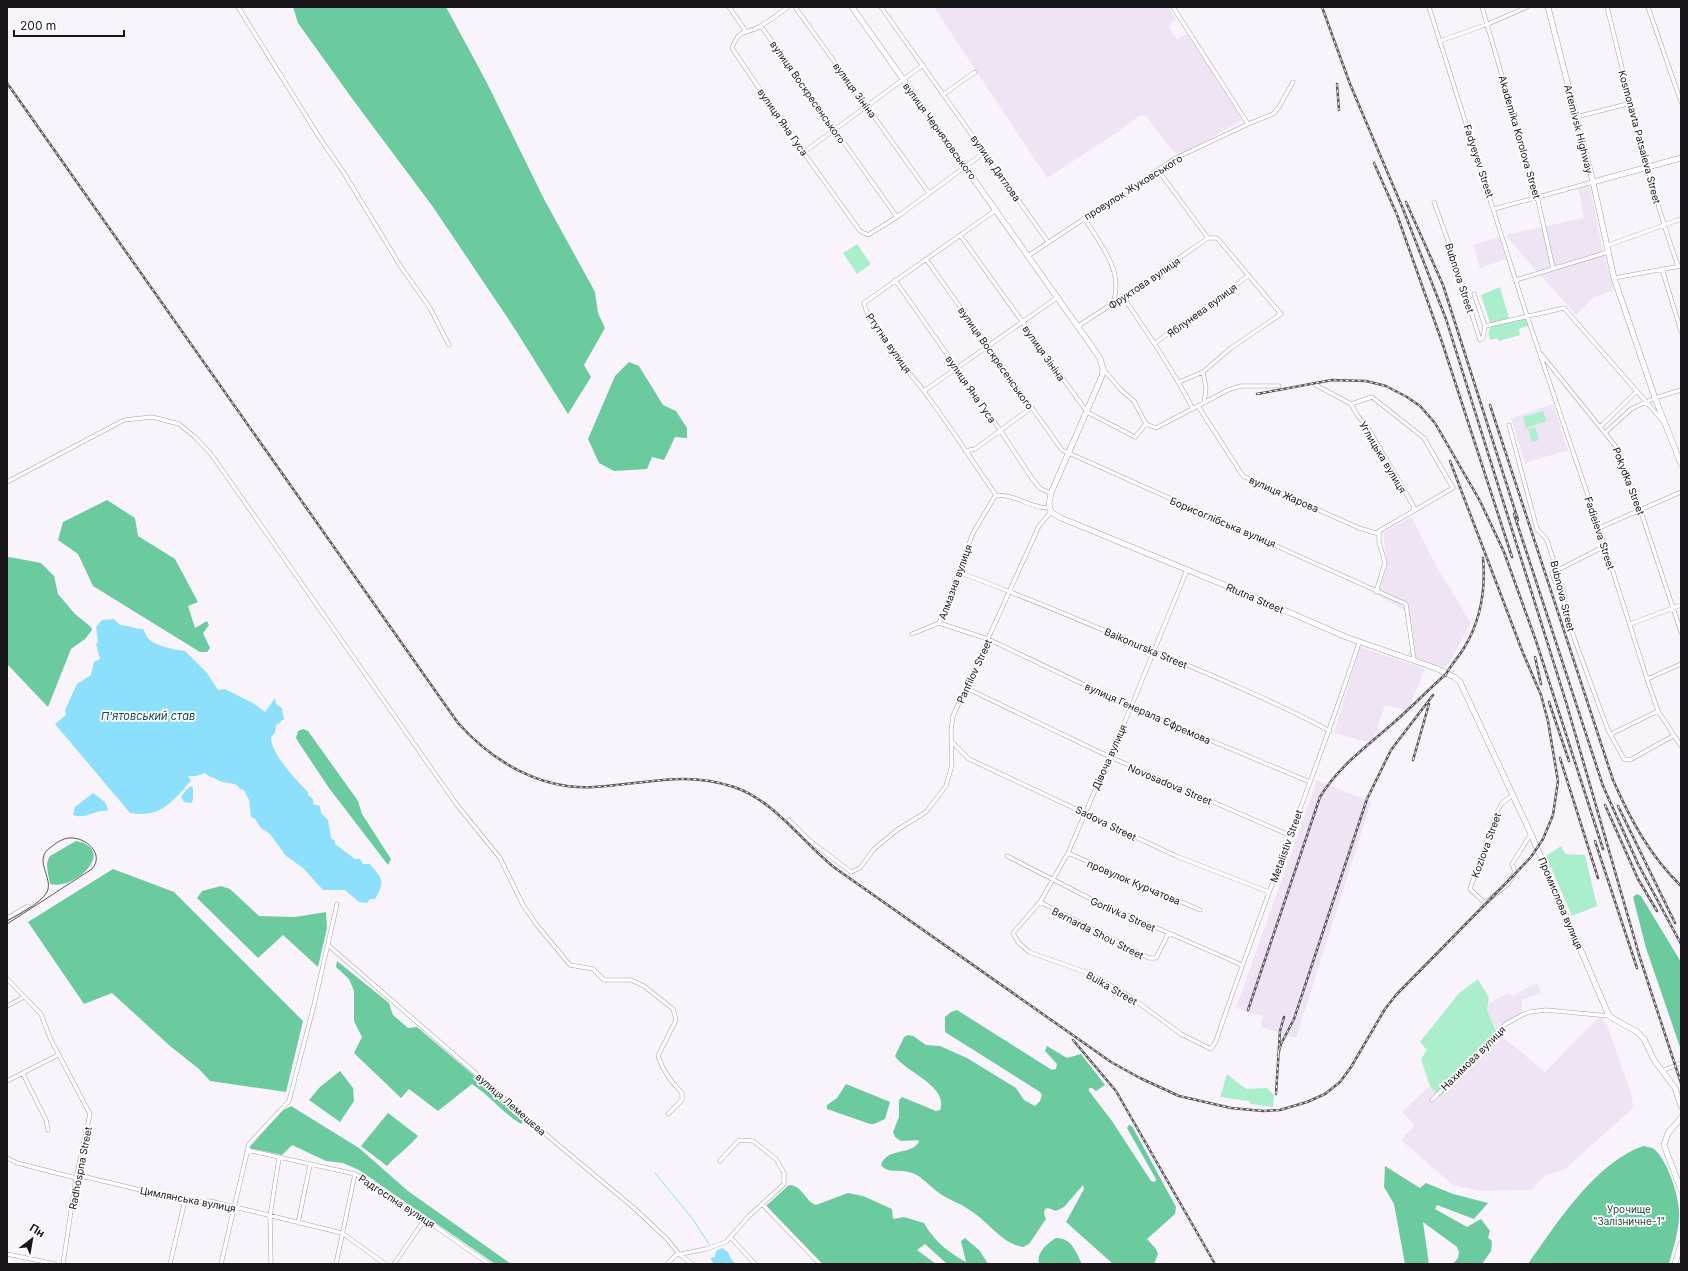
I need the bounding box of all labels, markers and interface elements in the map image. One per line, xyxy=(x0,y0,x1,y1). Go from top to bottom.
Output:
scale bar xyxy=(14,12,124,38)
text: 200 m xyxy=(20,18,56,33)
street label: вулиця Воскресенського xyxy=(768,38,848,146)
street label: вулиця Зініна xyxy=(831,60,879,120)
street label: Kosmonavta Patsaieva Street xyxy=(1616,69,1664,206)
street label: Akademika Korolova Street xyxy=(1497,74,1544,201)
street label: вулиця Черняховського xyxy=(901,80,979,182)
street label: Artemivsk Highway xyxy=(1562,83,1596,175)
street label: вулиця Яна Гуса xyxy=(755,86,811,158)
street label: Fadyeyev Street xyxy=(1462,123,1497,200)
street label: вулиця Дятлова xyxy=(969,133,1023,203)
street label: провулок Жуковського xyxy=(1082,152,1184,222)
street label: Bubnova Street xyxy=(1443,242,1477,315)
street label: Фруктова вулиця xyxy=(1106,255,1182,311)
street label: Яблунева вулиця xyxy=(1165,281,1239,339)
street label: вулиця Воскресенського xyxy=(956,304,1036,412)
street label: Ртутна вулиця xyxy=(864,311,914,375)
street label: вулиця Зініна xyxy=(1020,323,1068,383)
street label: вулиця Яна Гуса xyxy=(943,353,999,425)
street label: Углицька вулиця xyxy=(1357,419,1409,495)
street label: Pokydka Street xyxy=(1611,445,1648,517)
street label: вулиця Жарова xyxy=(1247,473,1321,515)
street label: Борисоглібська вулиця xyxy=(1168,494,1278,550)
street label: Fadieieva Street xyxy=(1583,495,1618,572)
street label: Алмазна вулиця xyxy=(936,543,974,621)
street label: Bubnova Street xyxy=(1548,559,1578,633)
street label: Rtutna Street xyxy=(1224,580,1286,616)
street label: Baikonurska Street xyxy=(1103,625,1190,671)
street label: Panfilov Street xyxy=(954,637,994,705)
street label: вулиця Генерала Єфремова xyxy=(1083,680,1213,746)
water label: П'ятовський став xyxy=(101,709,195,723)
street label: Дівоча вулиця xyxy=(1089,722,1129,792)
street label: Novosadova Street xyxy=(1126,761,1214,807)
street label: Sadova Street xyxy=(1074,803,1139,843)
street label: Metalistiv Street xyxy=(1267,807,1305,884)
street label: Kozlova Street xyxy=(1469,810,1504,879)
street label: Промислова вулиця xyxy=(1536,855,1586,951)
street label: провулок Курчатова xyxy=(1086,857,1182,907)
street label: Gorlivka Street xyxy=(1089,894,1158,934)
street label: Bernarda Shou Street xyxy=(1050,905,1146,962)
street label: Buika Street xyxy=(1084,969,1140,1008)
street label: Нахимова вулиця xyxy=(1438,1023,1508,1093)
street label: вулиця Лемешєва xyxy=(474,1070,548,1138)
street label: Radhospna Street xyxy=(66,1125,94,1210)
street label: Радгоспна вулиця xyxy=(357,1172,437,1230)
street label: Цимлянська вулиця xyxy=(139,1184,237,1214)
park label: Урочище "Залізничне-1" xyxy=(1593,1203,1665,1227)
north arrow xyxy=(12,1219,52,1259)
text: Пн xyxy=(27,1221,47,1240)

